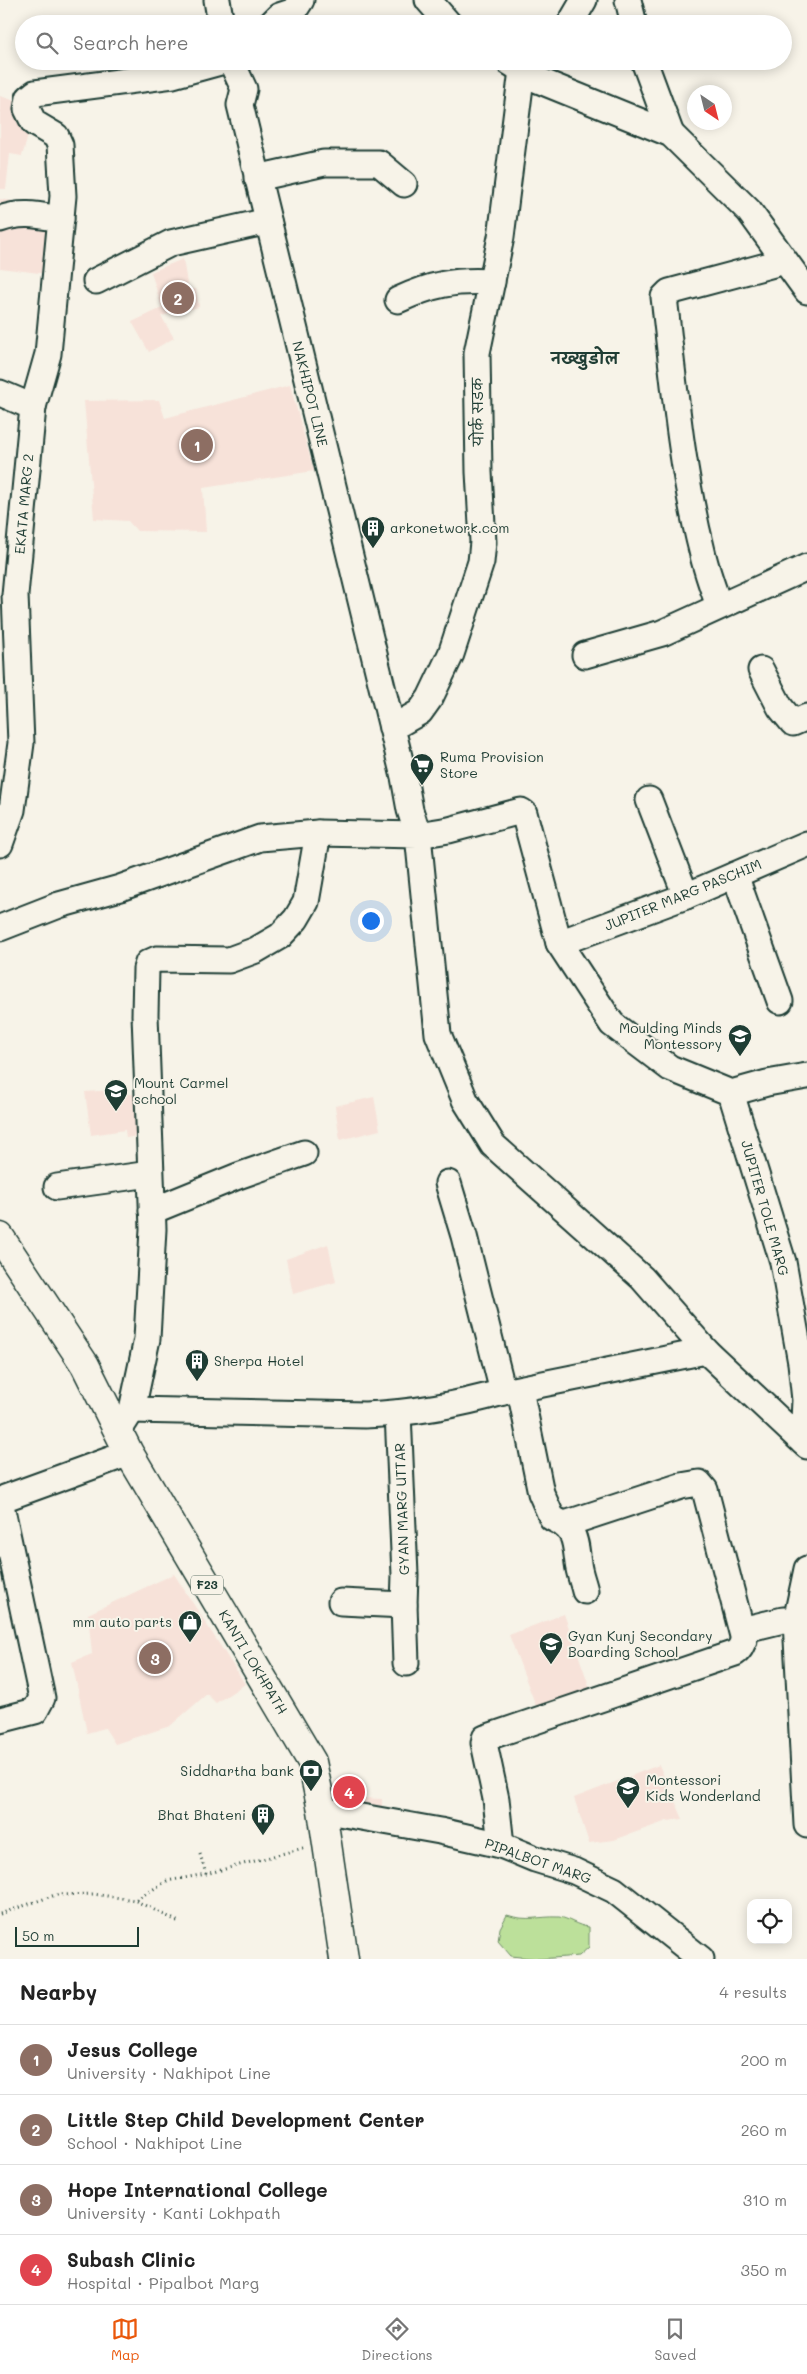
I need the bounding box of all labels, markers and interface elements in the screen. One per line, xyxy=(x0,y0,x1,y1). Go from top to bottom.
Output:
search box xyxy=(15,15,792,70)
icon: search xyxy=(33,29,61,57)
text: Search here xyxy=(73,30,189,55)
north arrow xyxy=(687,85,732,130)
pin: 2 xyxy=(162,279,194,317)
street label: NAKHIPOT LINE xyxy=(288,339,333,449)
district label: नख्खुडोल xyxy=(549,346,621,370)
street label: योर्क सडक xyxy=(466,377,488,447)
pin: 1 xyxy=(181,426,213,464)
street label: EKATA MARG 2 xyxy=(10,453,37,555)
building icon: arkonetwork.com xyxy=(360,515,386,549)
place label: arkonetwork.com xyxy=(390,518,510,537)
place label: Ruma Provision Store xyxy=(440,747,544,782)
supermarket icon: Ruma Provision Store xyxy=(409,752,435,786)
street label: JUPITER MARG PASCHIM xyxy=(601,854,764,935)
your location xyxy=(358,908,384,934)
place label: Moulding Minds Montessory xyxy=(619,1018,722,1053)
school or university icon: Moulding Minds Montessory xyxy=(727,1023,753,1057)
place label: Mount Carmel school xyxy=(134,1073,229,1108)
school or university icon: Mount Carmel school xyxy=(103,1078,129,1112)
street label: JUPITER TOLE MARG xyxy=(737,1138,794,1278)
building icon: Sherpa Hotel xyxy=(184,1348,210,1382)
place label: Sherpa Hotel xyxy=(214,1351,304,1370)
street label: GYAN MARG UTTAR xyxy=(390,1443,413,1575)
road number: F23 xyxy=(191,1576,223,1594)
street label: KANTI LOKHPATH xyxy=(215,1606,292,1718)
shop icon: mm auto parts xyxy=(177,1609,203,1643)
place label: mm auto parts xyxy=(73,1612,172,1631)
place label: Gyan Kunj Secondary Boarding School xyxy=(568,1626,713,1661)
school or university icon: Gyan Kunj Secondary Boarding School xyxy=(538,1631,564,1665)
pin: 3 xyxy=(139,1639,171,1677)
bank icon: Siddhartha bank xyxy=(298,1758,324,1792)
place label: Siddhartha bank xyxy=(180,1761,294,1780)
place label: Montessori Kids Wonderland xyxy=(646,1770,761,1805)
pin: 4 xyxy=(333,1773,365,1811)
school or university icon: Montessori Kids Wonderland xyxy=(615,1775,641,1809)
building icon: Bhat Bhateni xyxy=(250,1802,276,1836)
place label: Bhat Bhateni xyxy=(158,1805,246,1824)
street label: PIPALBOT MARG xyxy=(482,1833,594,1888)
map controls xyxy=(747,1899,792,1944)
button: locate xyxy=(747,1899,792,1944)
scale bar xyxy=(15,1924,139,1947)
text: 50 m xyxy=(22,1926,54,1945)
text: Nearby xyxy=(20,1978,97,2005)
text: 4 results xyxy=(719,1981,787,2002)
text: Jesus College xyxy=(67,2037,198,2062)
text: 1 xyxy=(32,2049,40,2070)
text: 200 m xyxy=(740,2049,787,2070)
text: University · Nakhipot Line xyxy=(67,2062,271,2083)
text: Little Step Child Development Center xyxy=(67,2107,424,2132)
text: 2 xyxy=(32,2119,40,2140)
text: 260 m xyxy=(741,2119,787,2140)
text: School · Nakhipot Line xyxy=(67,2132,242,2153)
text: Hope International College xyxy=(67,2177,328,2202)
text: 3 xyxy=(31,2189,41,2210)
text: 310 m xyxy=(743,2189,787,2210)
text: University · Kanti Lokhpath xyxy=(67,2202,280,2223)
text: Subash Clinic xyxy=(67,2247,195,2272)
text: 4 xyxy=(31,2259,41,2280)
text: 350 m xyxy=(741,2259,787,2280)
text: Hospital · Pipalbot Marg xyxy=(67,2272,259,2293)
tab: Map xyxy=(111,2315,139,2364)
tab: Directions xyxy=(361,2315,433,2364)
tab: Saved xyxy=(654,2315,696,2364)

